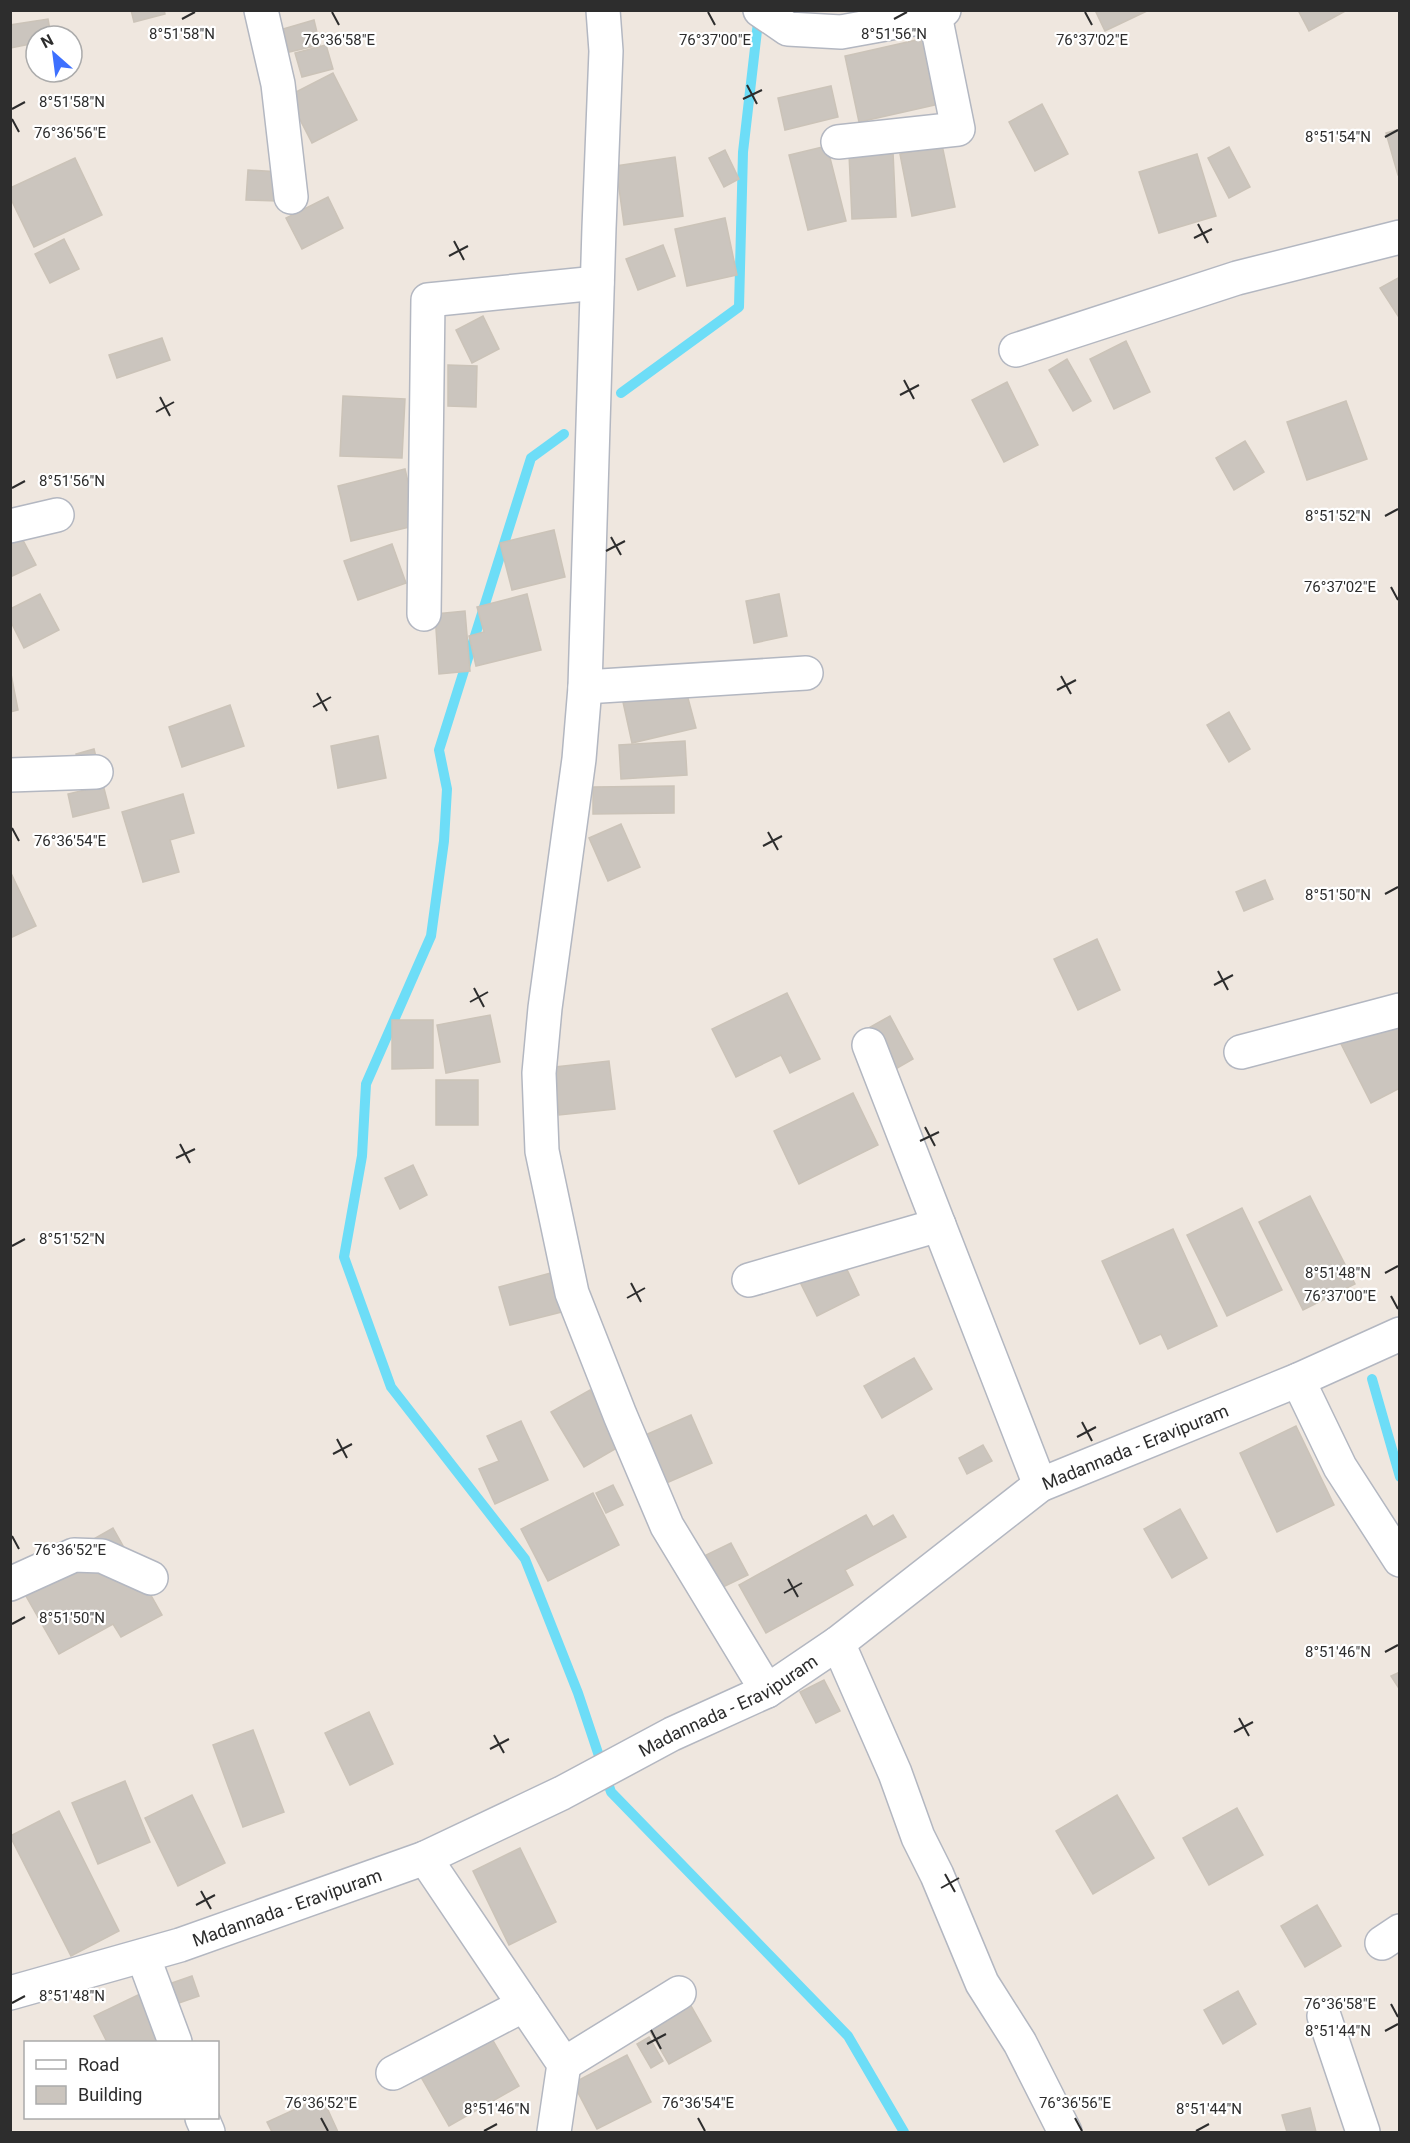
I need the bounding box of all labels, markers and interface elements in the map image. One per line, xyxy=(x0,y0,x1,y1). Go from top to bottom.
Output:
north arrow xyxy=(24,24,84,84)
text: 8°51'58"N xyxy=(149,25,215,43)
text: 8°51'56"N xyxy=(861,25,927,43)
text: N xyxy=(38,30,57,52)
text: 76°36'58"E xyxy=(303,31,376,49)
text: 76°37'00"E xyxy=(679,31,752,49)
text: 76°37'02"E xyxy=(1056,31,1129,49)
text: 8°51'58"N xyxy=(39,93,105,111)
text: 76°36'56"E xyxy=(34,124,107,142)
text: 8°51'54"N xyxy=(1305,128,1371,146)
text: 8°51'56"N xyxy=(39,472,105,490)
text: 8°51'52"N xyxy=(1305,507,1371,525)
text: 76°37'02"E xyxy=(1304,578,1377,596)
text: 76°36'54"E xyxy=(34,832,107,850)
text: 8°51'50"N xyxy=(1305,886,1371,904)
text: 8°51'52"N xyxy=(39,1230,105,1248)
text: 8°51'48"N xyxy=(1305,1264,1371,1282)
text: 76°37'00"E xyxy=(1304,1287,1377,1305)
street label: Madannada - Eravipuram xyxy=(1039,1399,1231,1494)
text: 76°36'52"E xyxy=(34,1541,107,1559)
text: 8°51'50"N xyxy=(39,1609,105,1627)
text: 8°51'46"N xyxy=(1305,1643,1371,1661)
street label: Madannada - Eravipuram xyxy=(635,1650,821,1761)
street label: Madannada - Eravipuram xyxy=(189,1864,384,1950)
text: 8°51'48"N xyxy=(39,1987,105,2005)
text: 76°36'58"E xyxy=(1304,1995,1377,2013)
text: 8°51'44"N xyxy=(1305,2022,1371,2040)
legend xyxy=(24,2041,219,2119)
text: Road xyxy=(78,2054,119,2075)
text: Building xyxy=(78,2084,142,2105)
text: 76°36'52"E xyxy=(285,2094,358,2112)
text: 76°36'54"E xyxy=(662,2094,735,2112)
text: 76°36'56"E xyxy=(1039,2094,1112,2112)
text: 8°51'46"N xyxy=(464,2100,530,2118)
text: 8°51'44"N xyxy=(1176,2100,1242,2118)

